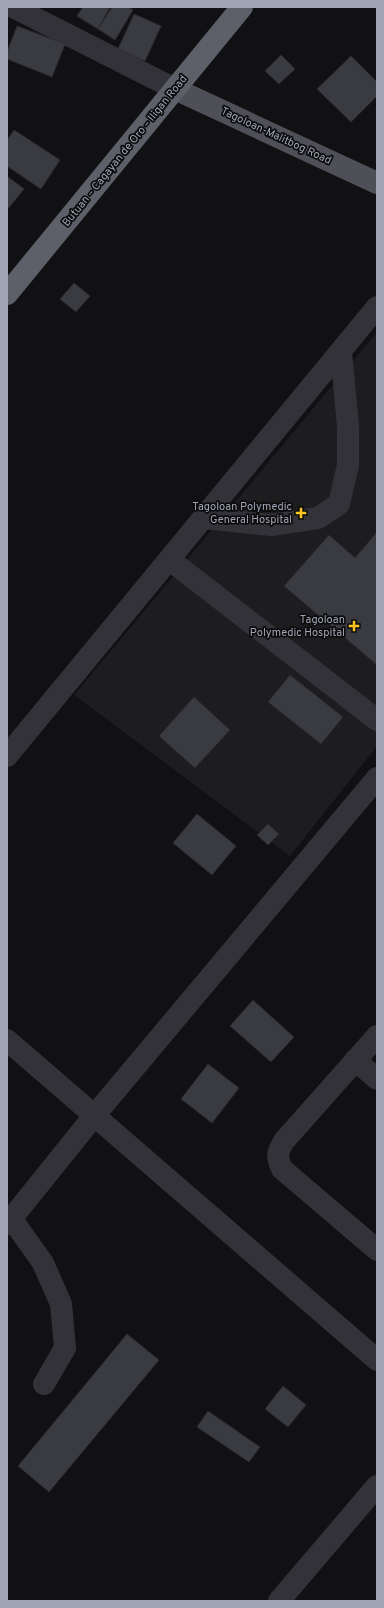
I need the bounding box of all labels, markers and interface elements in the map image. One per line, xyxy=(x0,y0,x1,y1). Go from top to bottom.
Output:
street label: Butuan – Cagayan de Oro – Iligan Road xyxy=(60,72,190,230)
street label: Tagoloan-Malitbog Road xyxy=(219,104,333,168)
place label: Tagoloan Polymedic General Hospital xyxy=(192,500,292,527)
marker: Tagoloan Polymedic General Hospital xyxy=(295,507,307,519)
place label: Tagoloan Polymedic Hospital xyxy=(250,613,345,640)
marker: Tagoloan Polymedic Hospital xyxy=(348,620,360,632)

